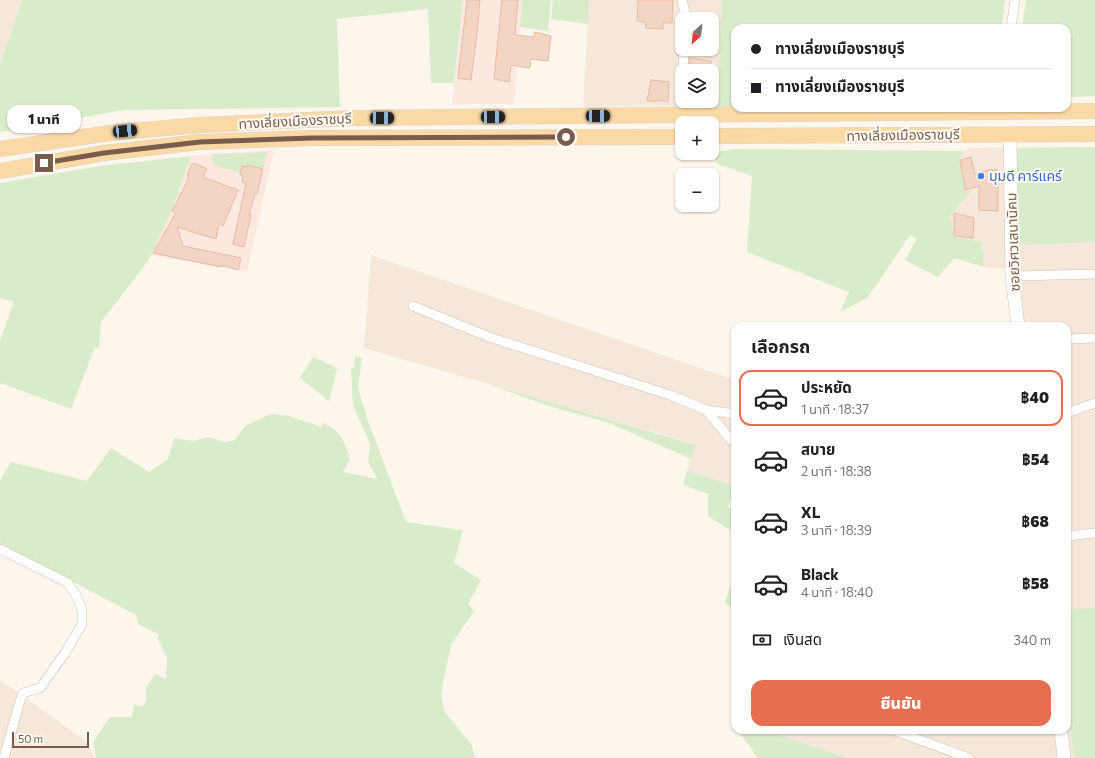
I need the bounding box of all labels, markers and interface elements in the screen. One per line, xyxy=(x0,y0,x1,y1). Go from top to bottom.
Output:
north arrow xyxy=(675,12,719,56)
map controls xyxy=(675,12,719,212)
text: ทางเลี่ยงเมืองราชบุรี xyxy=(775,39,905,57)
button: layers xyxy=(675,64,719,108)
text: ทางเลี่ยงเมืองราชบุรี xyxy=(775,77,905,95)
callout: 1 นาที xyxy=(7,105,81,133)
street label: ทางเลี่ยงเมืองราชบุรี xyxy=(238,108,352,133)
car xyxy=(586,110,610,122)
text: 1 นาที xyxy=(28,111,60,127)
car xyxy=(481,111,505,123)
car xyxy=(370,112,394,124)
button: + xyxy=(675,116,719,160)
car xyxy=(113,124,137,138)
street label: ทางเลี่ยงเมืองราชบุรี xyxy=(846,124,960,145)
route start xyxy=(557,128,575,146)
route end xyxy=(35,154,53,172)
place label: มุมดี คาร์แคร์ xyxy=(989,167,1063,185)
button: − xyxy=(675,168,719,212)
marker: มุมดี คาร์แคร์ xyxy=(976,171,986,181)
street label: ซอยวิศวเสนานิคม xyxy=(1002,192,1023,292)
text: เลือกรถ xyxy=(751,335,810,357)
text: ประหยัด xyxy=(801,378,852,396)
icon: car xyxy=(753,380,789,416)
text: ฿40 xyxy=(1021,388,1049,406)
text: 1 นาที · 18:37 xyxy=(801,401,869,417)
text: สบาย xyxy=(801,440,835,458)
icon: car xyxy=(753,442,789,478)
text: ฿54 xyxy=(1022,450,1049,468)
text: 2 นาที · 18:38 xyxy=(801,463,872,479)
text: XL xyxy=(801,503,820,521)
icon: car xyxy=(753,504,789,540)
text: ฿68 xyxy=(1022,512,1049,530)
text: 3 นาที · 18:39 xyxy=(801,522,872,538)
text: Black xyxy=(801,565,839,583)
icon: car xyxy=(753,566,789,602)
text: ฿58 xyxy=(1022,574,1049,592)
text: 4 นาที · 18:40 xyxy=(801,584,873,600)
icon: cash xyxy=(751,629,773,651)
text: เงินสด xyxy=(783,630,822,648)
text: 340 m xyxy=(1013,632,1051,648)
button: ยืนยัน xyxy=(751,680,1051,726)
scale bar xyxy=(12,730,89,749)
text: 50 m xyxy=(18,732,43,745)

